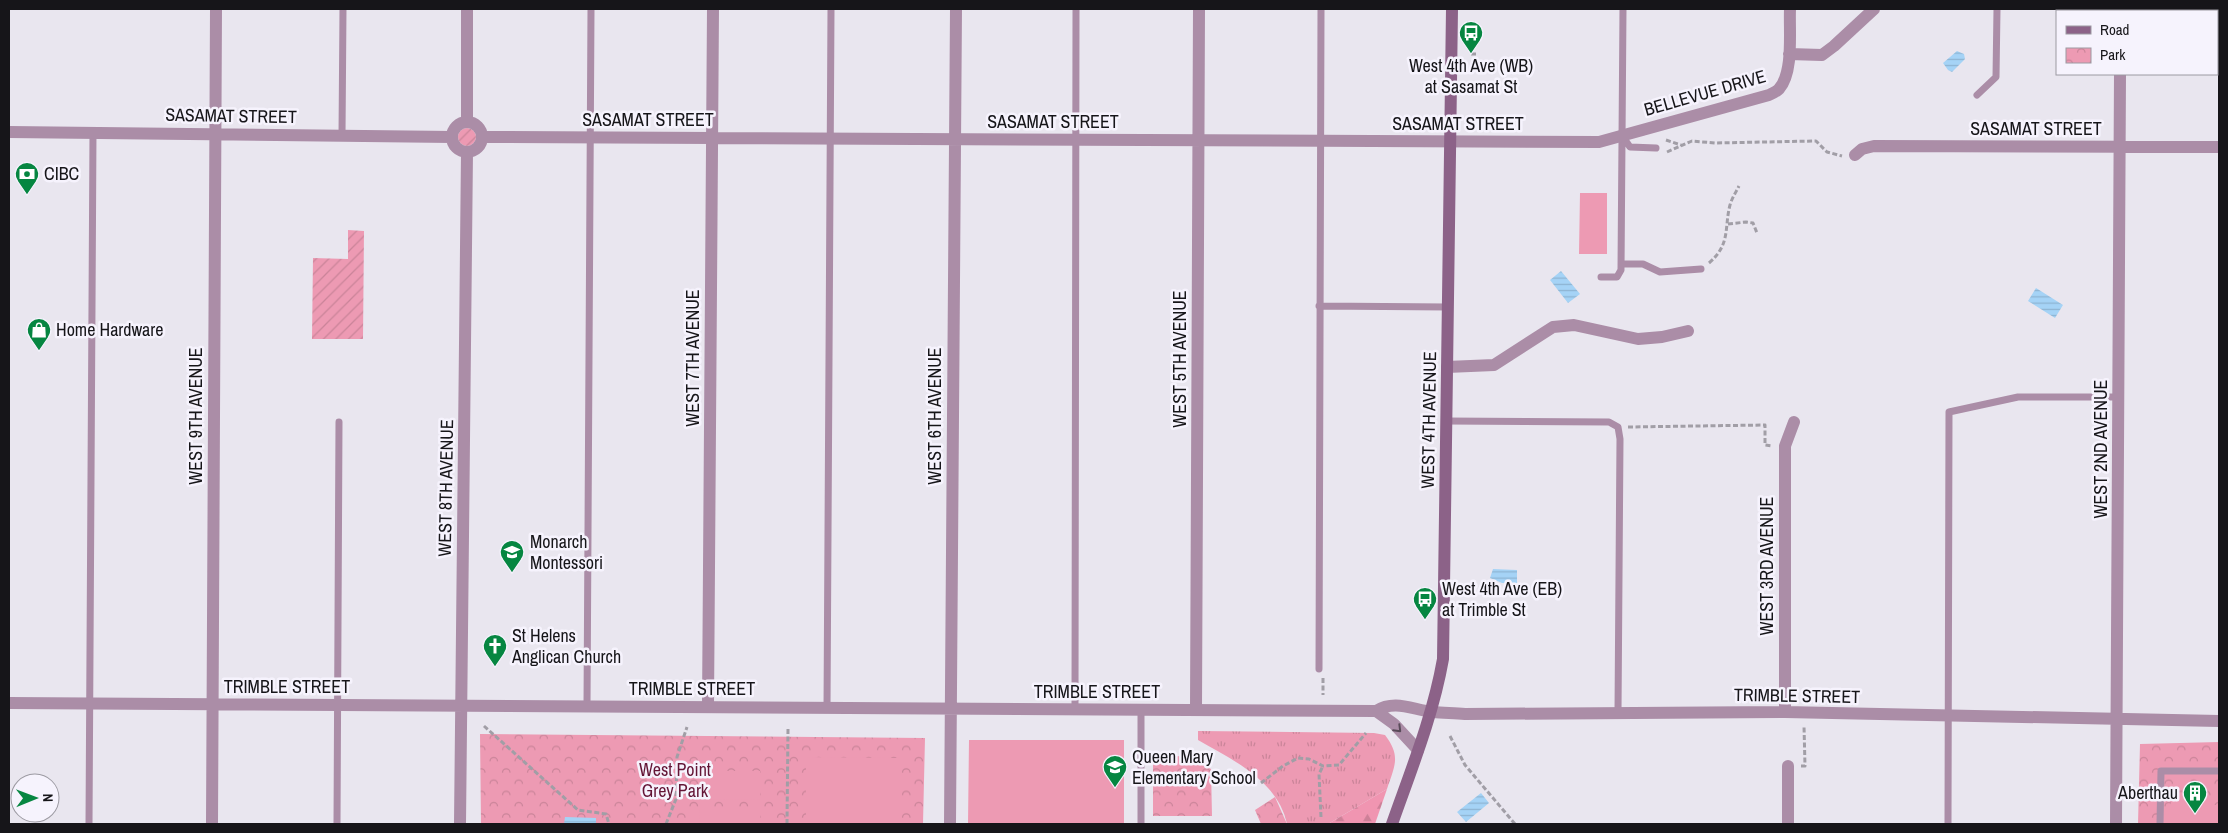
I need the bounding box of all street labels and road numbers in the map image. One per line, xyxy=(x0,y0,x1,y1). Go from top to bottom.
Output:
street label: BELLEVUE DRIVE xyxy=(1641,63,1769,122)
street label: SASAMAT STREET xyxy=(165,102,297,129)
street label: SASAMAT STREET xyxy=(582,107,714,132)
street label: SASAMAT STREET xyxy=(987,109,1119,134)
street label: SASAMAT STREET xyxy=(1392,111,1524,136)
street label: SASAMAT STREET xyxy=(1970,116,2102,141)
street label: WEST 7TH AVENUE xyxy=(680,289,705,427)
street label: WEST 5TH AVENUE xyxy=(1167,290,1192,428)
street label: WEST 9TH AVENUE xyxy=(183,347,208,485)
street label: WEST 6TH AVENUE xyxy=(922,347,947,485)
street label: WEST 4TH AVENUE xyxy=(1415,351,1442,489)
street label: WEST 2ND AVENUE xyxy=(2088,380,2113,518)
street label: WEST 8TH AVENUE xyxy=(432,419,459,557)
street label: WEST 3RD AVENUE xyxy=(1754,497,1779,635)
street label: TRIMBLE STREET xyxy=(224,674,350,699)
street label: TRIMBLE STREET xyxy=(629,676,755,701)
street label: TRIMBLE STREET xyxy=(1034,679,1160,704)
street label: TRIMBLE STREET xyxy=(1734,682,1860,709)

